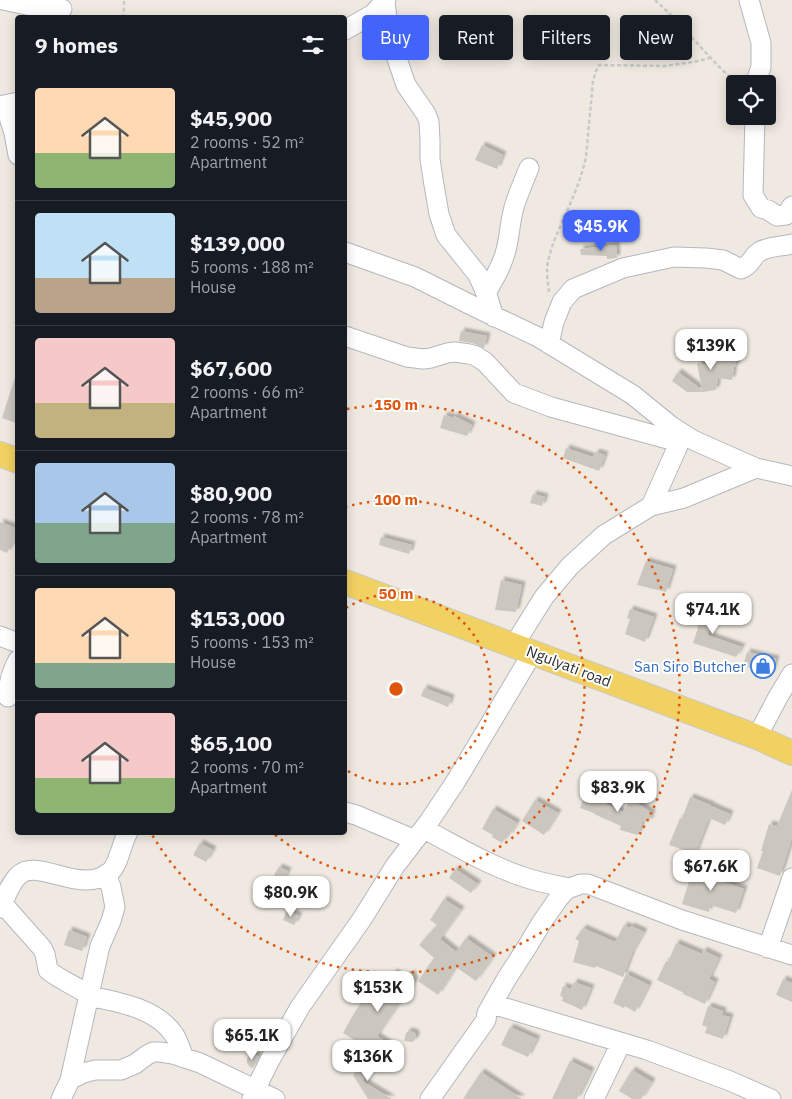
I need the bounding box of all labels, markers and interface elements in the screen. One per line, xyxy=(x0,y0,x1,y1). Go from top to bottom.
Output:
chip: Buy xyxy=(362,15,429,60)
chip: Rent xyxy=(439,15,513,60)
chip: Filters xyxy=(523,15,610,60)
chip: New xyxy=(620,15,692,60)
text: 9 homes xyxy=(35,31,118,59)
icon: filters xyxy=(299,31,327,59)
map controls xyxy=(726,75,776,125)
button: locate xyxy=(726,75,776,125)
text: $45,900 xyxy=(190,104,272,132)
icon: home xyxy=(75,108,135,168)
text: 2 rooms · 52 m² xyxy=(190,132,304,152)
text: Apartment xyxy=(190,152,267,172)
pin: $45.9K xyxy=(560,210,642,252)
text: $45.9K xyxy=(574,216,628,236)
text: $139,000 xyxy=(190,229,285,257)
icon: home xyxy=(75,233,135,293)
text: 5 rooms · 188 m² xyxy=(190,257,314,277)
text: House xyxy=(190,277,236,297)
pin: $139K xyxy=(676,328,746,371)
text: $139K xyxy=(686,335,736,355)
text: $67,600 xyxy=(190,354,272,382)
icon: home xyxy=(75,358,135,418)
text: 2 rooms · 66 m² xyxy=(190,382,304,402)
text: 150 m xyxy=(374,395,418,414)
text: Apartment xyxy=(190,402,267,422)
text: $80,900 xyxy=(190,479,272,507)
icon: home xyxy=(75,483,135,543)
text: 100 m xyxy=(374,490,418,509)
text: 2 rooms · 78 m² xyxy=(190,507,304,527)
text: Apartment xyxy=(190,527,267,547)
text: 50 m xyxy=(379,584,413,603)
pin: $74.1K xyxy=(672,592,754,635)
text: $74.1K xyxy=(686,599,740,619)
text: $153,000 xyxy=(190,604,285,632)
icon: home xyxy=(75,608,135,668)
text: 5 rooms · 153 m² xyxy=(190,632,314,652)
street label: Ngulyati road xyxy=(524,641,614,691)
text: House xyxy=(190,652,236,672)
shop icon: San Siro Butcher xyxy=(750,653,776,679)
place label: San Siro Butcher xyxy=(634,657,746,676)
centre of rings xyxy=(387,680,405,698)
text: $65,100 xyxy=(190,729,272,757)
icon: home xyxy=(75,733,135,793)
text: 2 rooms · 70 m² xyxy=(190,757,304,777)
pin: $83.9K xyxy=(577,770,659,813)
text: Apartment xyxy=(190,777,267,797)
text: $83.9K xyxy=(591,777,645,797)
pin: $67.6K xyxy=(670,850,752,892)
text: $67.6K xyxy=(684,856,738,876)
pin: $80.9K xyxy=(250,876,332,918)
text: $80.9K xyxy=(264,882,318,902)
pin: $153K xyxy=(343,970,413,1013)
text: $153K xyxy=(353,977,403,997)
pin: $65.1K xyxy=(211,1018,293,1061)
text: $65.1K xyxy=(225,1025,279,1045)
pin: $136K xyxy=(333,1040,403,1082)
text: $136K xyxy=(343,1046,393,1066)

